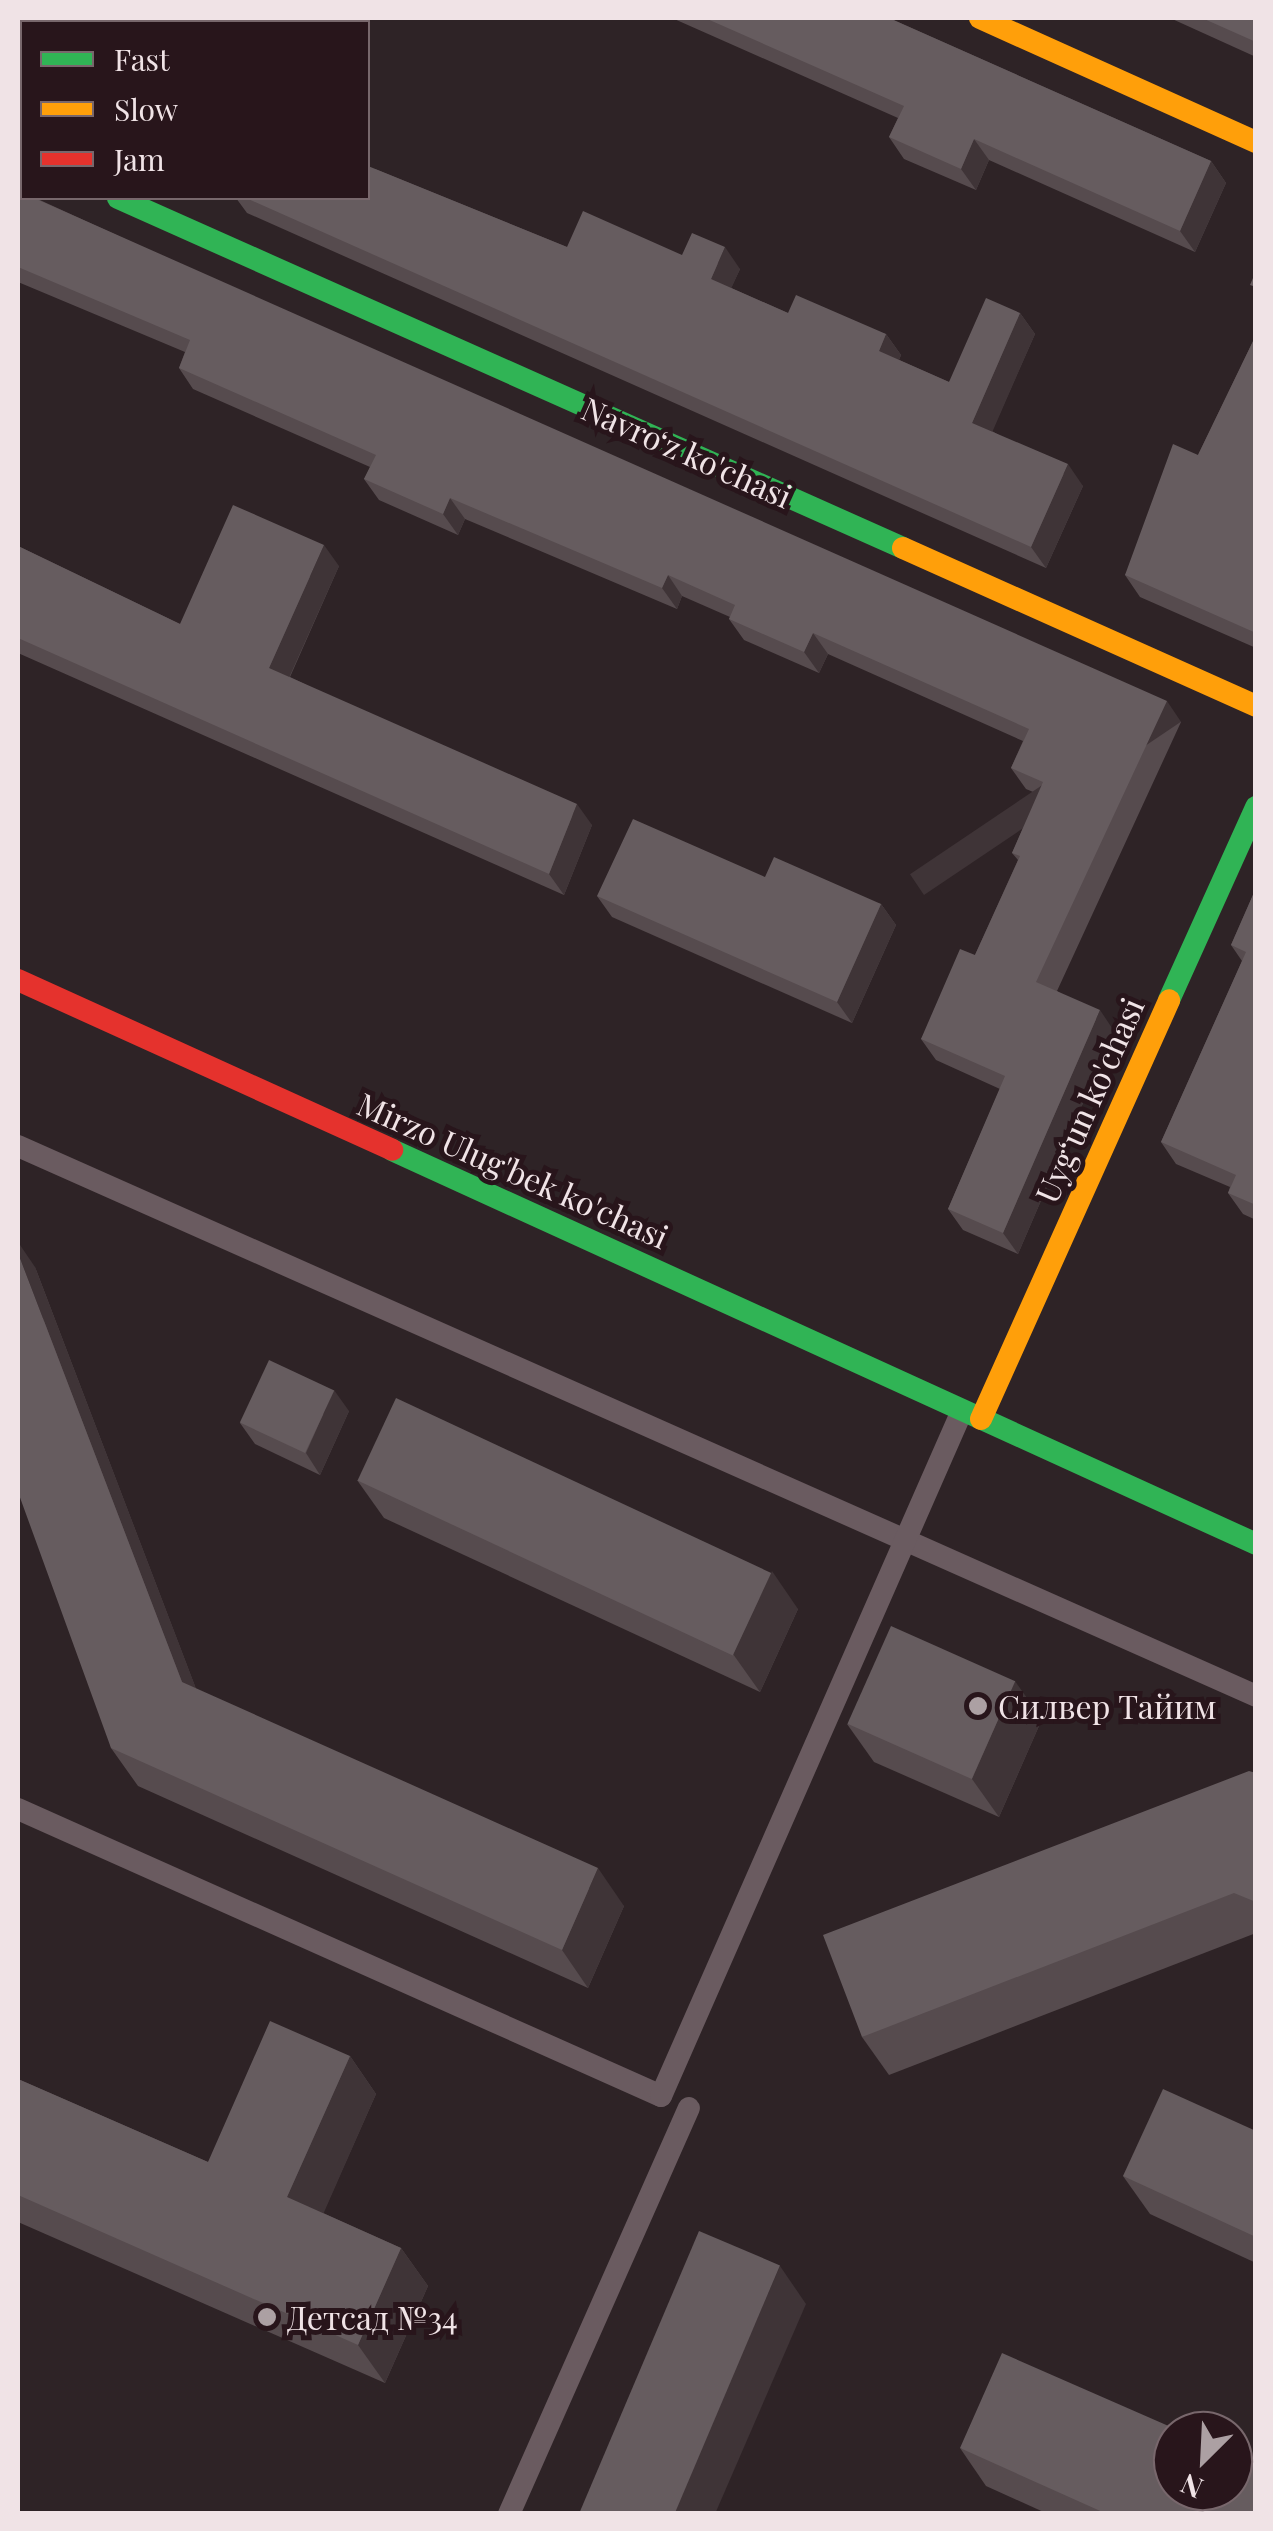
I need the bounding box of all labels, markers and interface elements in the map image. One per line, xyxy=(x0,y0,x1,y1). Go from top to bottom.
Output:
legend xyxy=(20,20,370,200)
text: Fast xyxy=(114,39,170,79)
text: Slow xyxy=(114,89,178,129)
text: Jam xyxy=(114,139,165,179)
street label: Navro‘z ko'chasi xyxy=(576,388,798,516)
street label: Uyg‘un ko'chasi xyxy=(1027,991,1151,1209)
street label: Mirzo Ulug'bek ko'chasi xyxy=(351,1084,675,1256)
place label: Силвер Тайим xyxy=(998,1687,1216,1725)
marker: Силвер Тайим xyxy=(967,1695,989,1717)
place label: Детсад №34 xyxy=(287,2298,458,2336)
marker: Детсад №34 xyxy=(256,2306,278,2328)
north arrow xyxy=(1153,2411,1253,2511)
text: N xyxy=(1175,2466,1208,2508)

